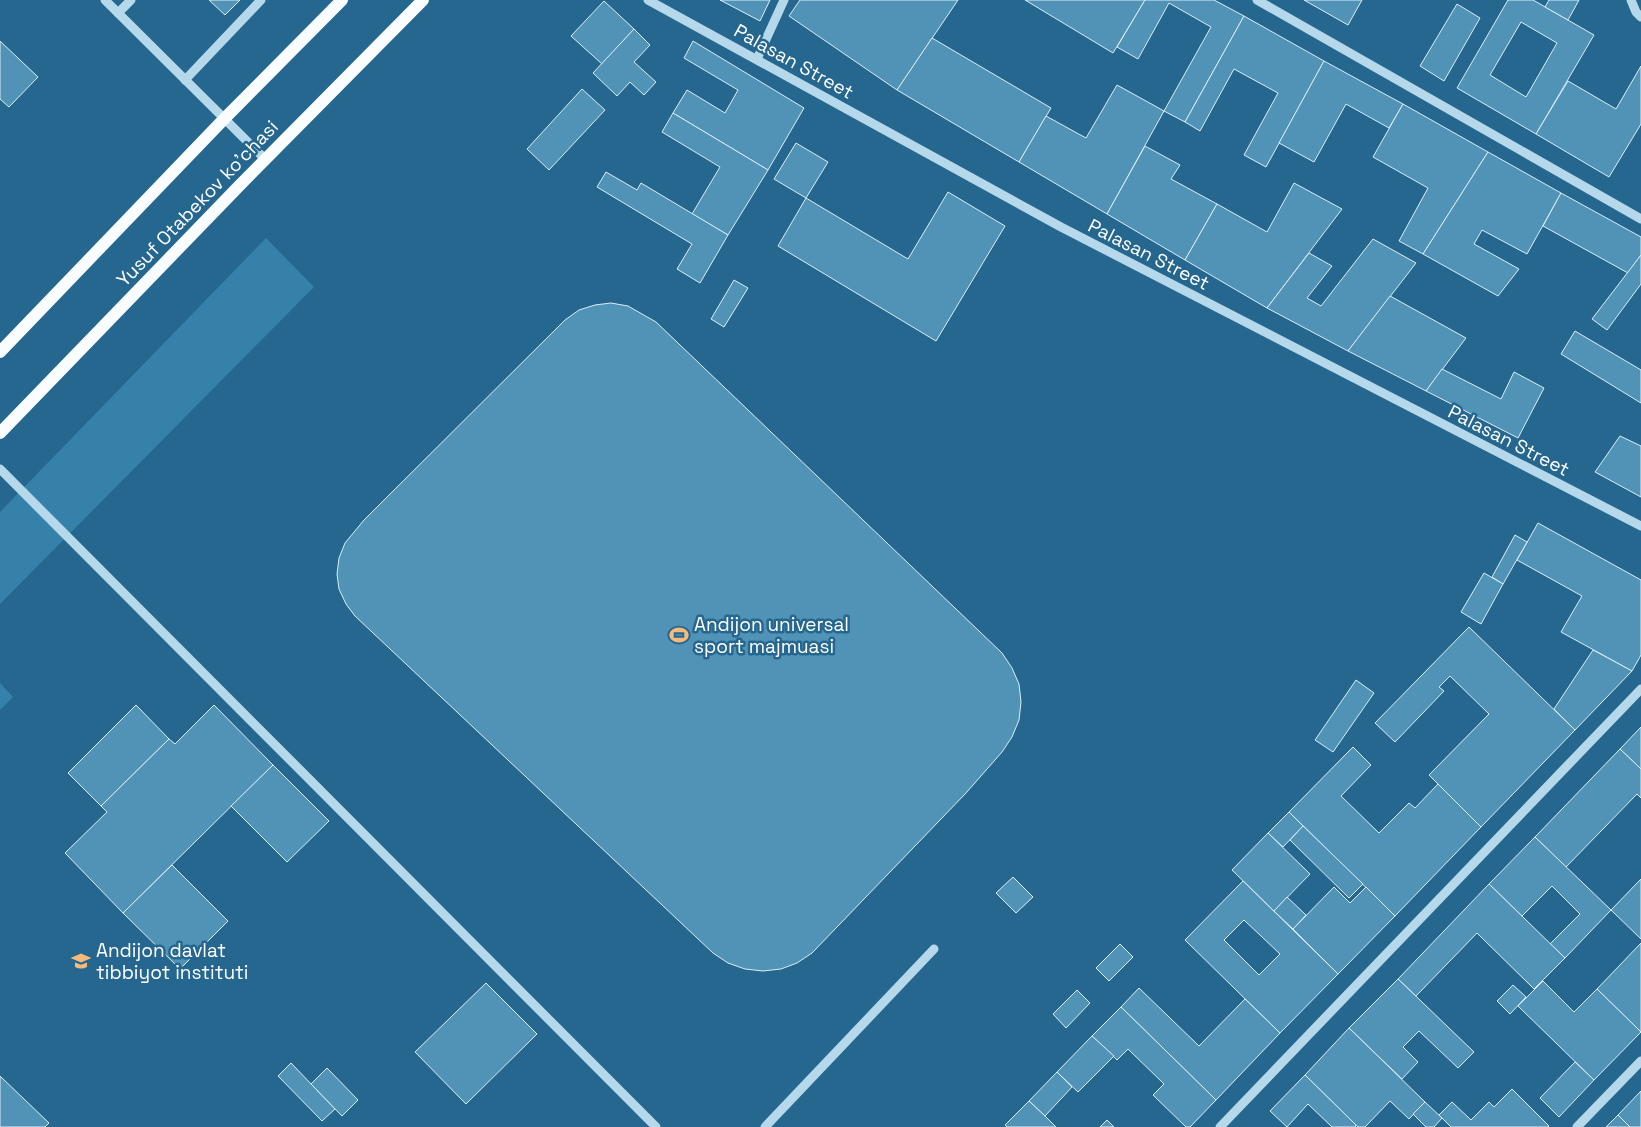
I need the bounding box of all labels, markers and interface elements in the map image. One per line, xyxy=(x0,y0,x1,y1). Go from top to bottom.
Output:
street label: Palasan Street xyxy=(729,18,858,105)
street label: Yusuf Otabekov ko'chasi xyxy=(111,115,284,292)
street label: Palasan Street xyxy=(1084,213,1214,296)
street label: Palasan Street xyxy=(1444,399,1574,482)
place label: Andijon universal sport majmuasi xyxy=(694,612,849,659)
sports icon: Andijon universal sport majmuasi xyxy=(668,624,690,646)
place label: Andijon davlat tibbiyot instituti xyxy=(96,938,248,985)
school or university icon: Andijon davlat tibbiyot instituti xyxy=(70,950,92,972)

